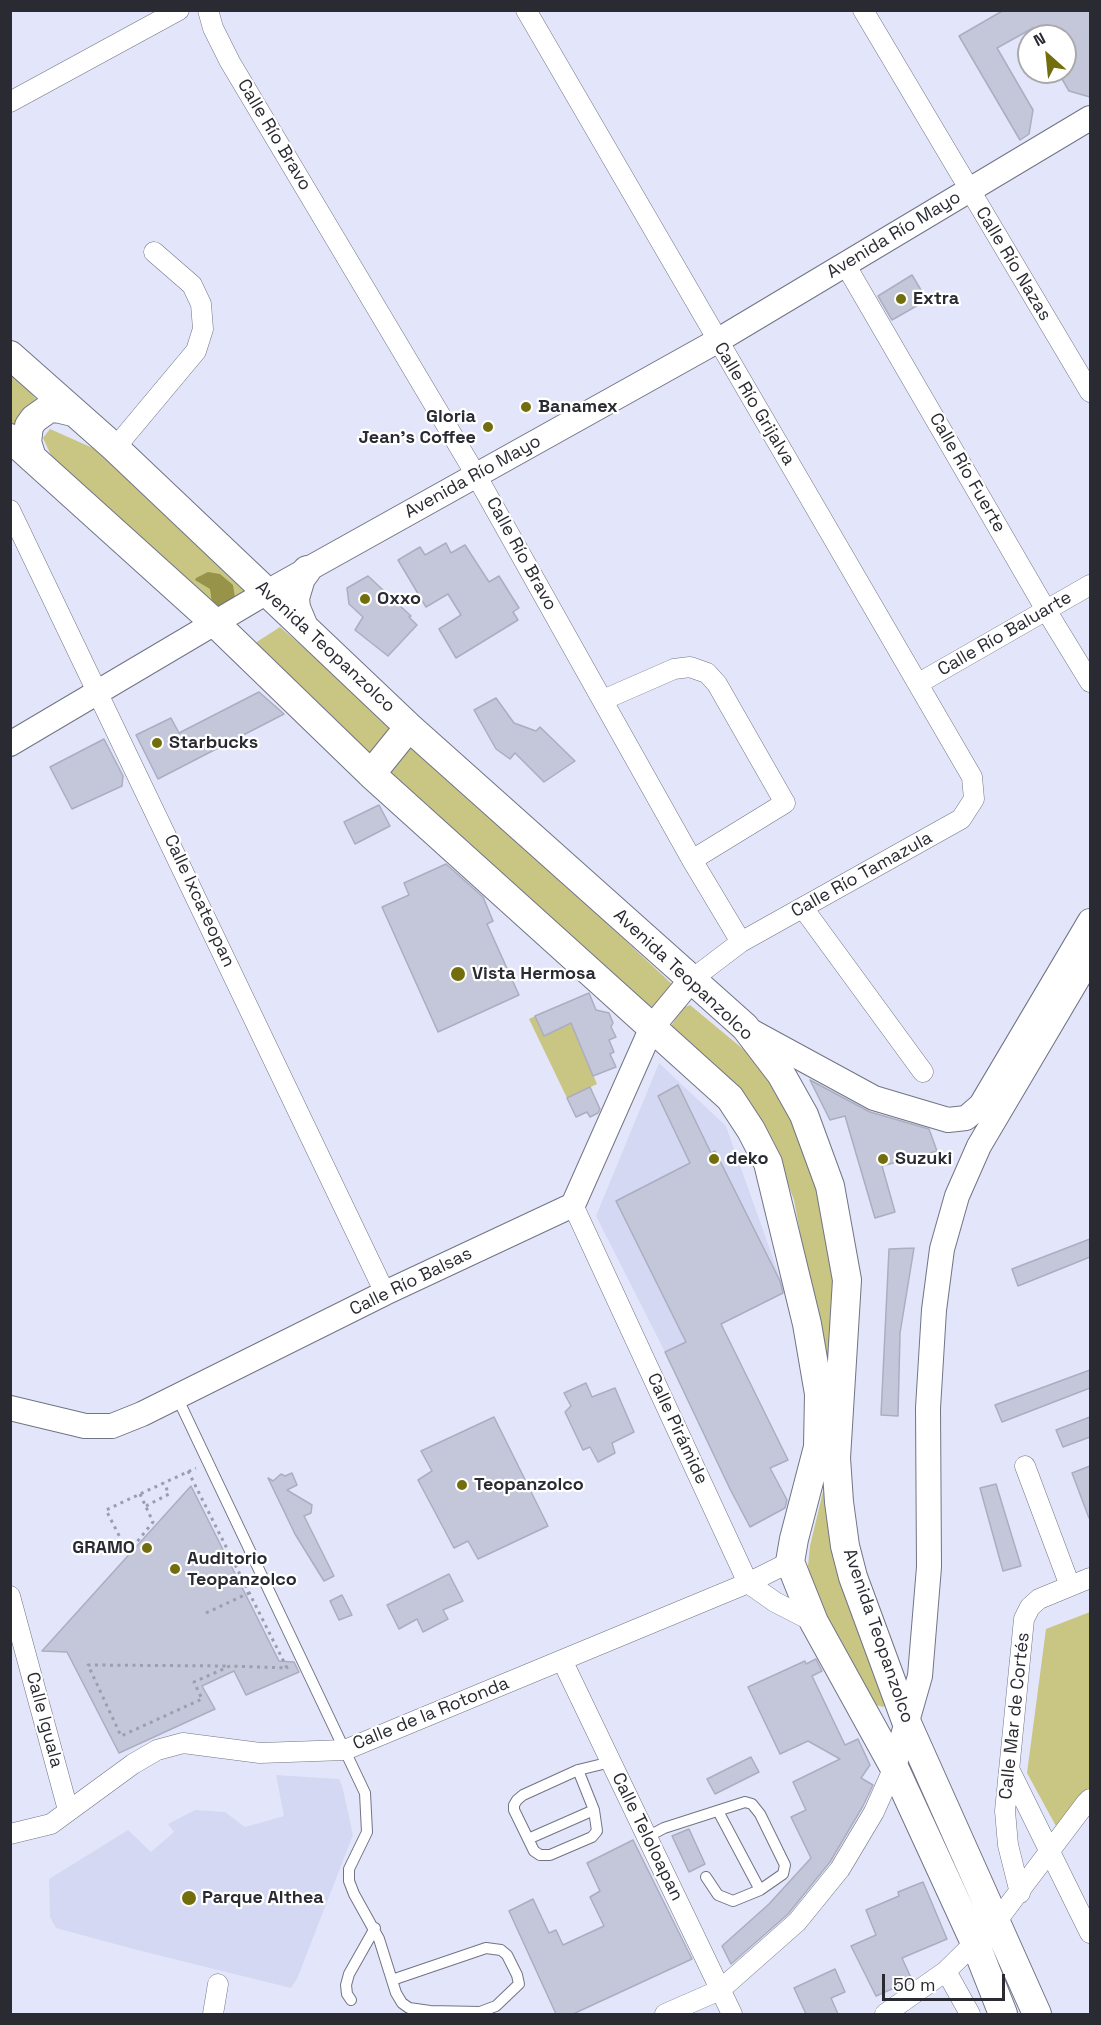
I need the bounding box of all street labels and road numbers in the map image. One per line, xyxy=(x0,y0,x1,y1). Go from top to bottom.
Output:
street label: Calle Río Bravo xyxy=(232,75,316,195)
street label: Avenida Río Mayo xyxy=(823,187,965,283)
street label: Calle Río Nazas xyxy=(971,203,1055,325)
street label: Calle Río Grijalva xyxy=(709,339,799,469)
street label: Calle Río Fuerte xyxy=(924,409,1010,537)
street label: Avenida Río Mayo xyxy=(401,431,545,523)
street label: Calle Río Bravo xyxy=(481,494,561,614)
street label: Avenida Teopanzolco xyxy=(251,577,399,717)
street label: Calle Río Baluarte xyxy=(934,587,1076,681)
street label: Calle Río Tamazula xyxy=(788,827,936,923)
street label: Calle Ixcateopan xyxy=(159,831,239,971)
street label: Avenida Teopanzolco xyxy=(609,905,757,1045)
street label: Calle Río Balsas xyxy=(346,1243,476,1321)
street label: Calle Pirámide xyxy=(642,1370,712,1488)
street label: Avenida Teopanzolco xyxy=(838,1546,918,1726)
street label: Calle Mar de Cortés xyxy=(995,1631,1035,1801)
street label: Calle Iguala xyxy=(21,1670,67,1770)
street label: Calle de la Rotonda xyxy=(350,1673,512,1755)
street label: Calle Teloloapan xyxy=(607,1769,687,1905)

